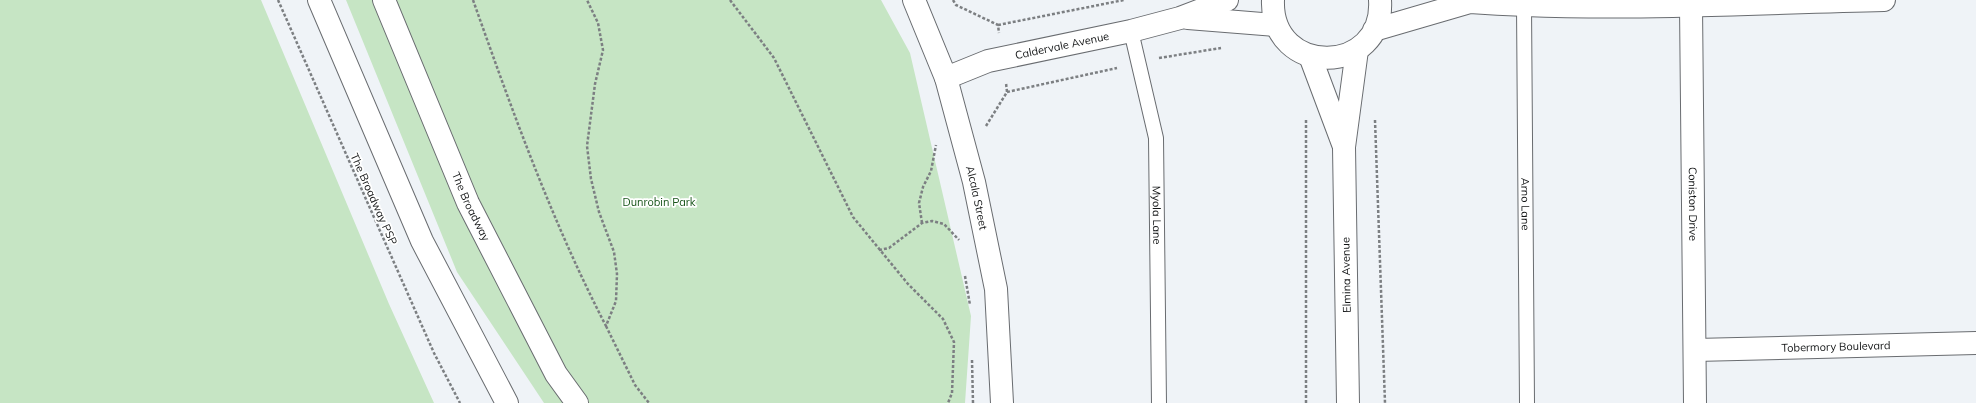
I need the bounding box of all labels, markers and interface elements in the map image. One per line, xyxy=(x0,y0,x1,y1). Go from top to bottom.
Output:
street label: Caldervale Avenue xyxy=(1014,29,1110,62)
street label: The Broadway PSP xyxy=(348,151,400,247)
street label: Alcala Street xyxy=(963,164,991,231)
street label: Coniston Drive xyxy=(1686,167,1700,241)
street label: The Broadway xyxy=(449,170,493,243)
street label: Arno Lane xyxy=(1518,178,1533,230)
street label: Myola Lane xyxy=(1150,186,1164,245)
park label: Dunrobin Park xyxy=(623,195,696,209)
street label: Elmina Avenue xyxy=(1338,237,1354,313)
street label: Tobermory Boulevard xyxy=(1781,338,1891,355)

